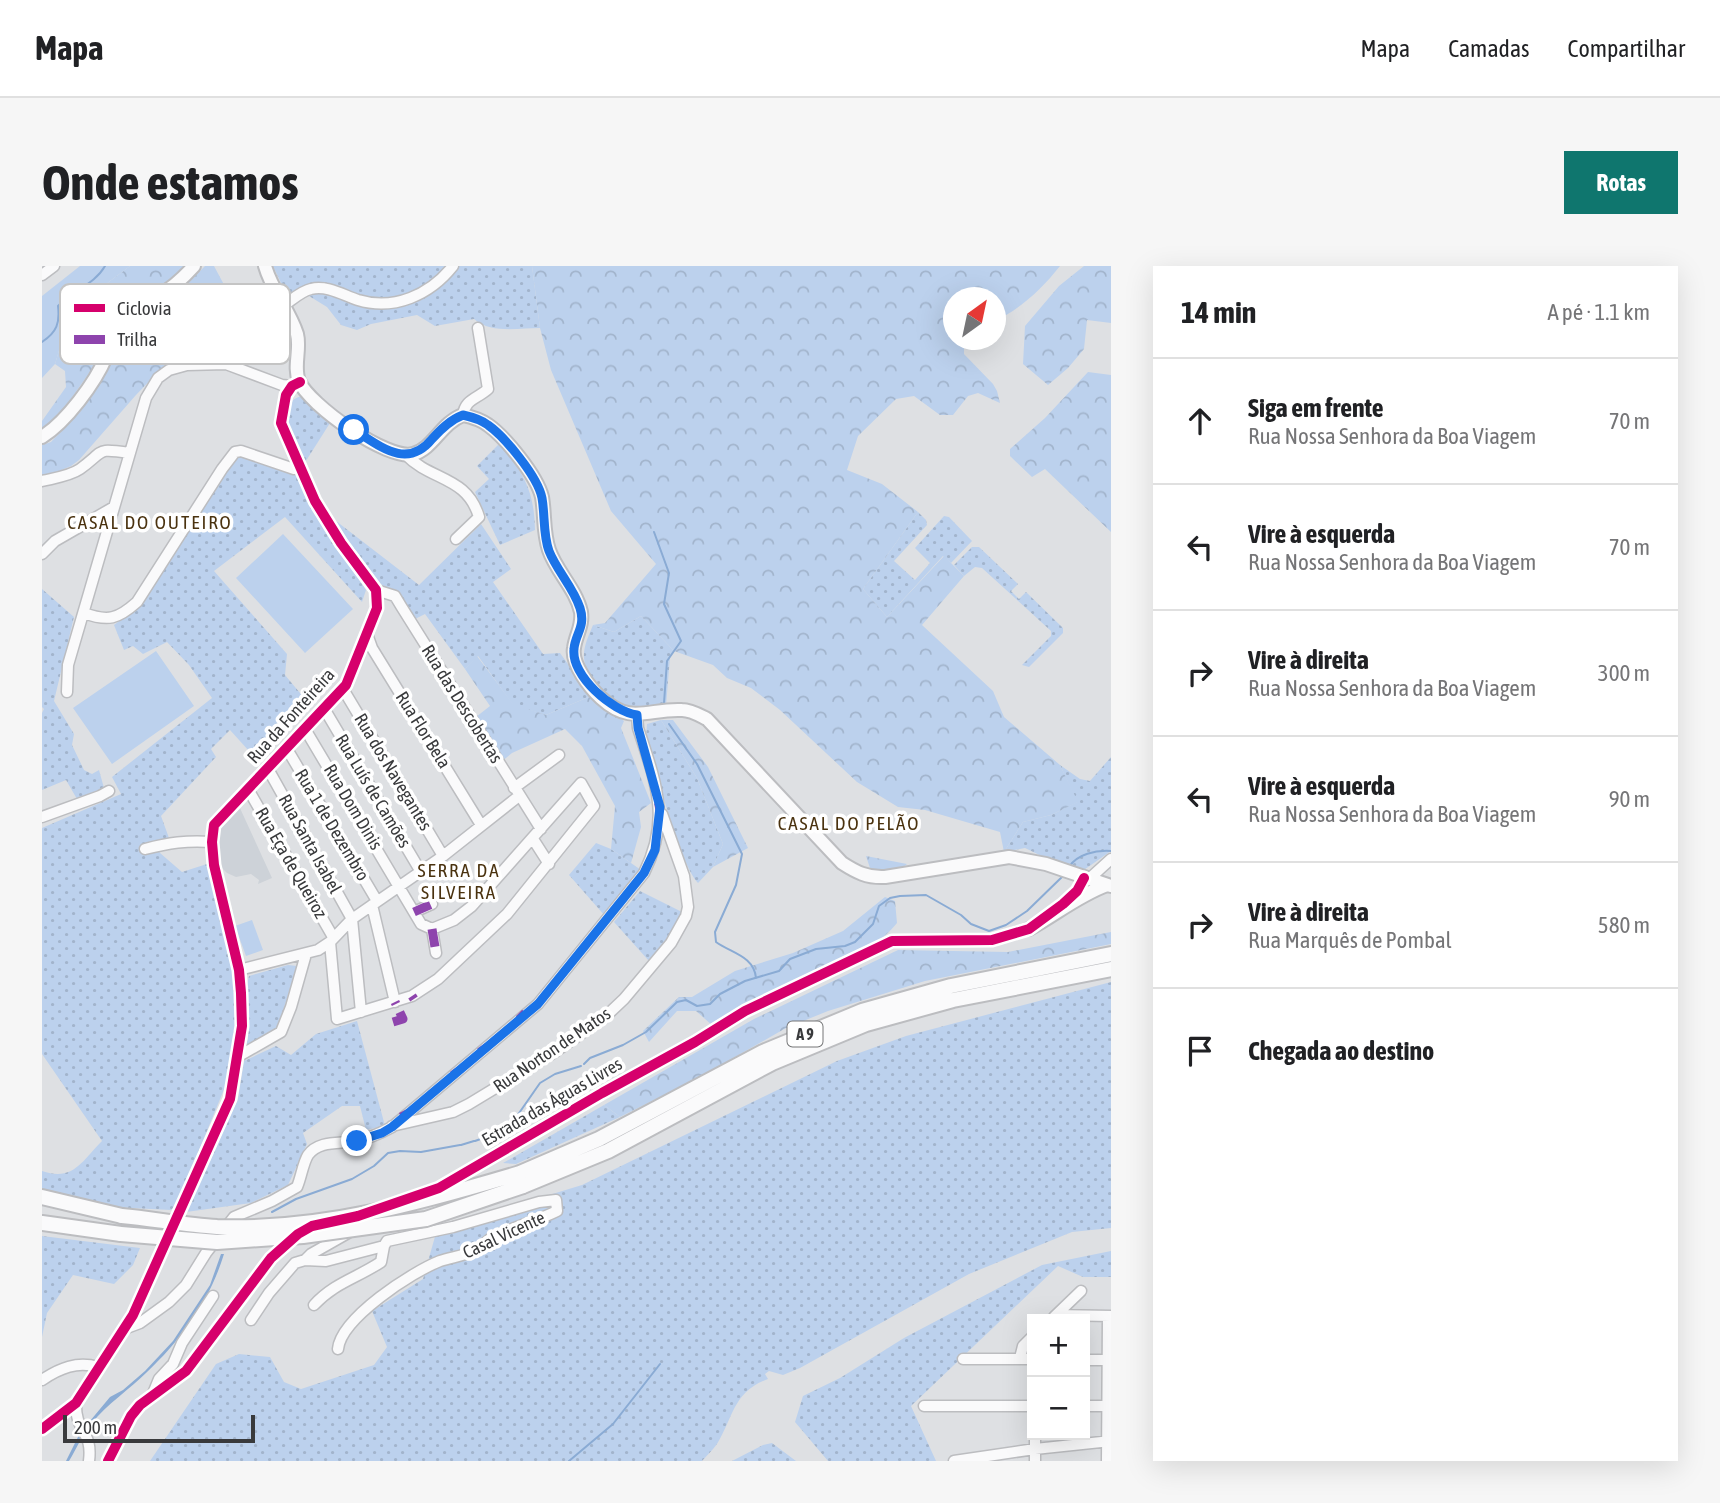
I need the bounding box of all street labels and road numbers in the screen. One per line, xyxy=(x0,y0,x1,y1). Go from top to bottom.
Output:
street label: Rua das Descobertas xyxy=(418,641,507,767)
street label: Rua da Fonteireira xyxy=(243,664,339,767)
street label: Rua Flor Bela xyxy=(392,688,455,772)
street label: Rua dos Navegantes xyxy=(350,709,437,834)
street label: Rua Luís de Camões xyxy=(331,730,416,851)
street label: Rua Dom Dinis xyxy=(320,760,387,853)
street label: Rua 1 de Dezembro xyxy=(291,765,374,884)
street label: Rua Santa Isabel xyxy=(275,791,346,897)
street label: Rua Eça de Queiroz xyxy=(251,804,332,922)
street label: Rua Norton de Matos xyxy=(489,1003,614,1097)
road number: A 9 xyxy=(788,1021,822,1046)
street label: Estrada das Águas Livres xyxy=(478,1053,626,1150)
street label: Casal Vicente xyxy=(459,1206,548,1263)

